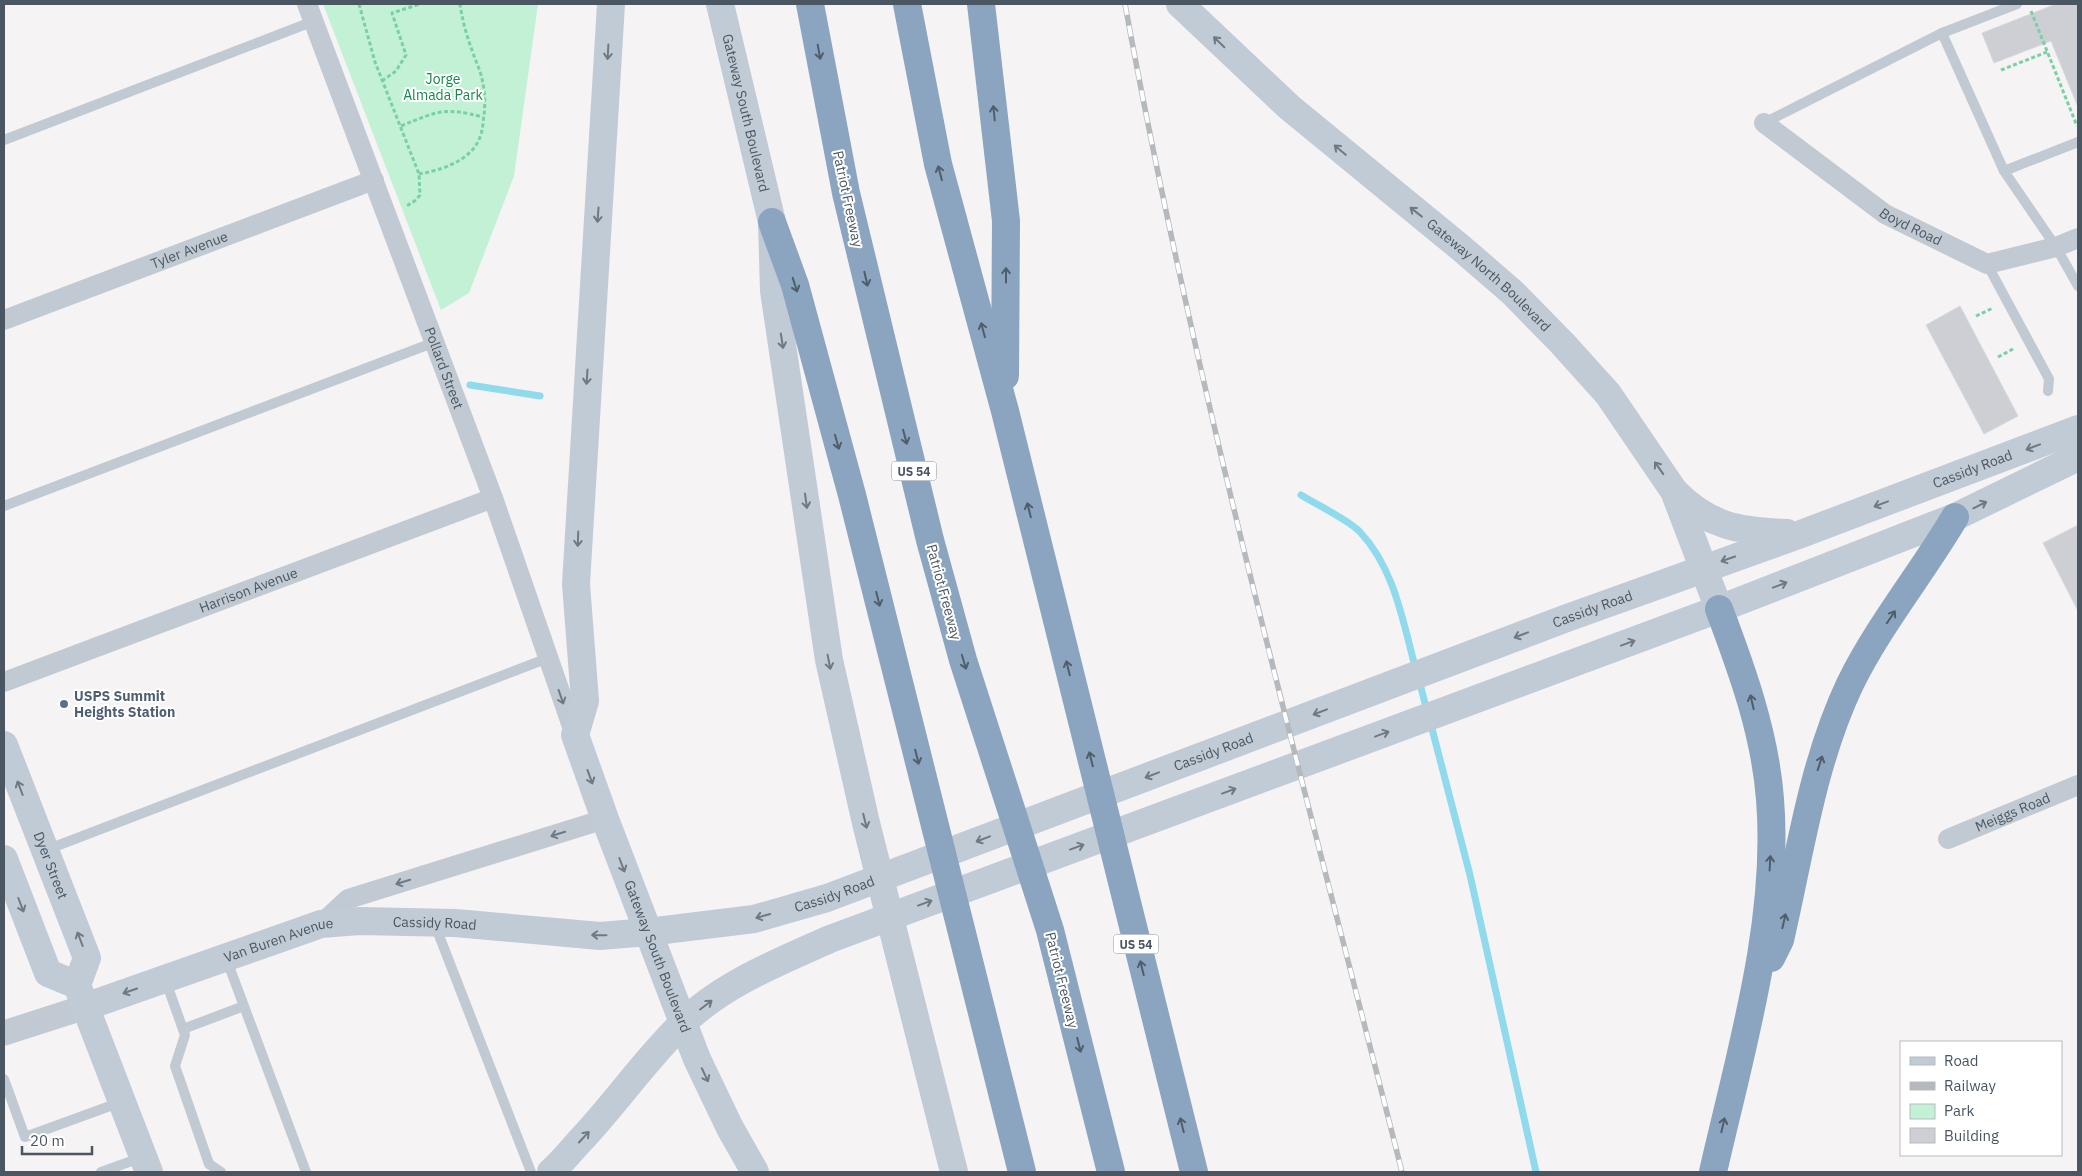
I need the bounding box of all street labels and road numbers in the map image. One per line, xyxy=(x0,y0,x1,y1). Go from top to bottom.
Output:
street label: Gateway South Boulevard xyxy=(718,32,774,194)
street label: Patriot Freeway xyxy=(829,149,867,249)
street label: Boyd Road xyxy=(1875,204,1945,250)
street label: Gateway North Boulevard xyxy=(1423,214,1555,335)
street label: Tyler Avenue xyxy=(148,227,231,273)
street label: Pollard Street xyxy=(420,325,468,412)
street label: Cassidy Road xyxy=(1930,446,2015,492)
road number: US 54 xyxy=(892,462,936,481)
street label: Patriot Freeway xyxy=(923,542,965,642)
street label: Harrison Avenue xyxy=(196,563,300,617)
street label: Cassidy Road xyxy=(1550,586,1635,632)
street label: Cassidy Road xyxy=(1171,729,1256,775)
street label: Meiggs Road xyxy=(1972,789,2053,836)
street label: Dyer Street xyxy=(30,829,72,902)
street label: Cassidy Road xyxy=(792,872,877,916)
street label: Gateway South Boulevard xyxy=(620,877,695,1035)
street label: Cassidy Road xyxy=(393,913,477,934)
street label: Van Buren Avenue xyxy=(221,914,334,967)
street label: Patriot Freeway xyxy=(1041,930,1083,1030)
road number: US 54 xyxy=(1114,934,1158,954)

